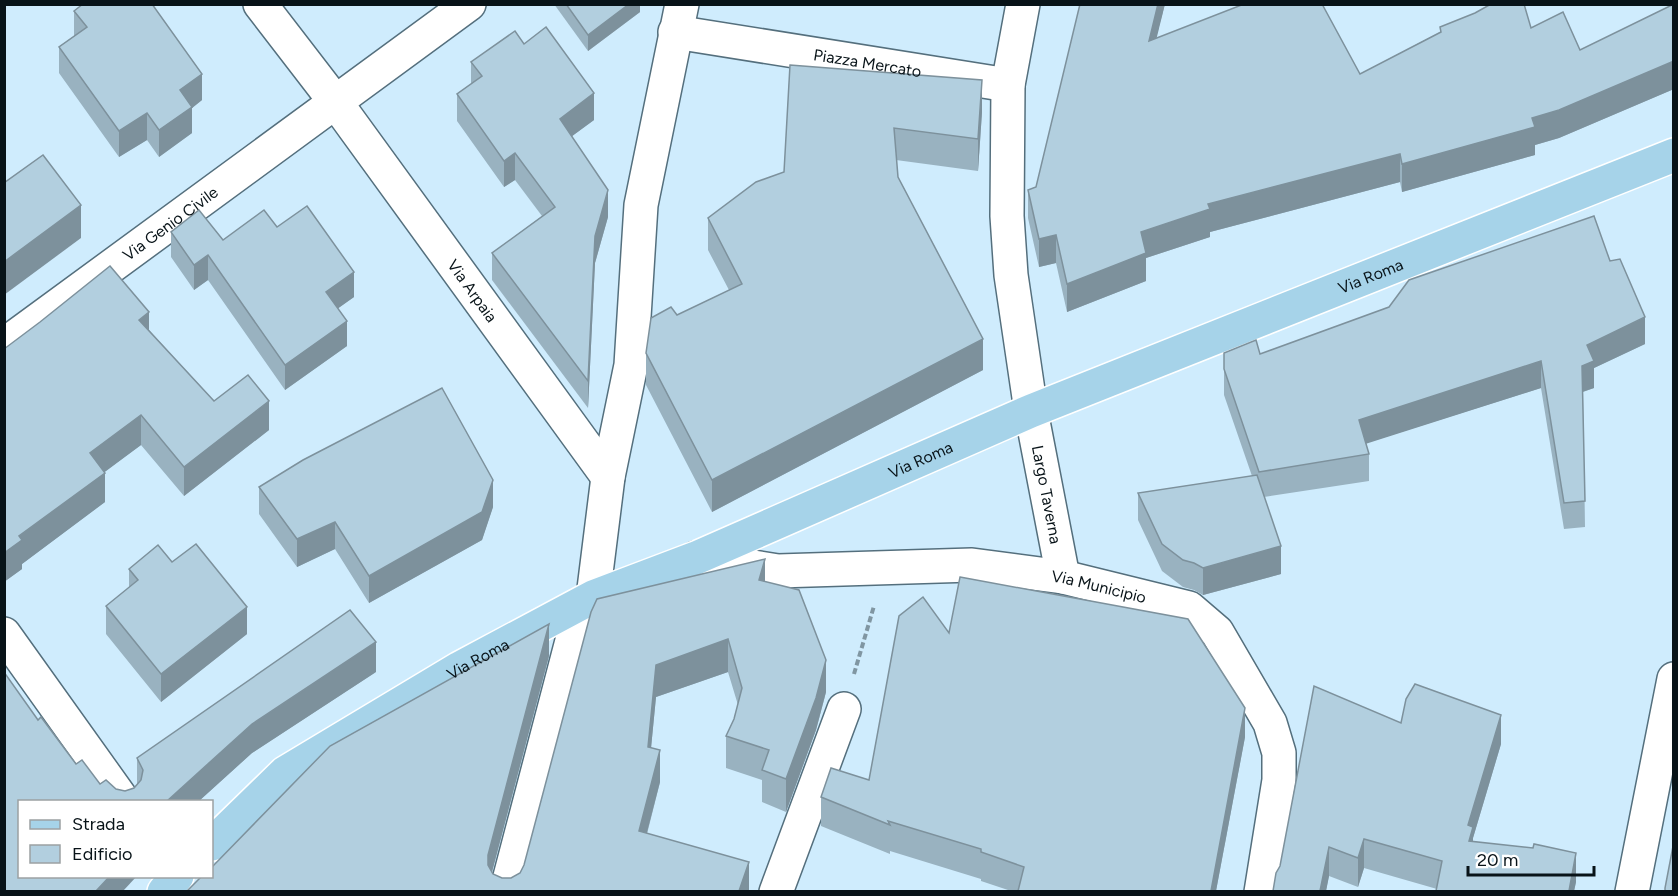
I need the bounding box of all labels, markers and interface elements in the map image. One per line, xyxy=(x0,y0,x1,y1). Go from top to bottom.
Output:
street label: Piazza Mercato xyxy=(812,45,923,81)
street label: Via Genio Civile xyxy=(119,182,222,265)
street label: Via Roma xyxy=(1335,255,1406,298)
street label: Via Arpaia xyxy=(443,256,501,326)
street label: Via Roma xyxy=(886,438,956,482)
street label: Largo Taverna xyxy=(1028,444,1065,545)
street label: Via Municipio xyxy=(1050,567,1148,607)
street label: Via Roma xyxy=(443,635,512,684)
legend xyxy=(18,800,213,878)
text: Strada xyxy=(72,813,125,835)
scale bar xyxy=(1468,839,1594,877)
text: Edificio xyxy=(72,843,133,865)
text: 20 m xyxy=(1477,849,1518,871)

